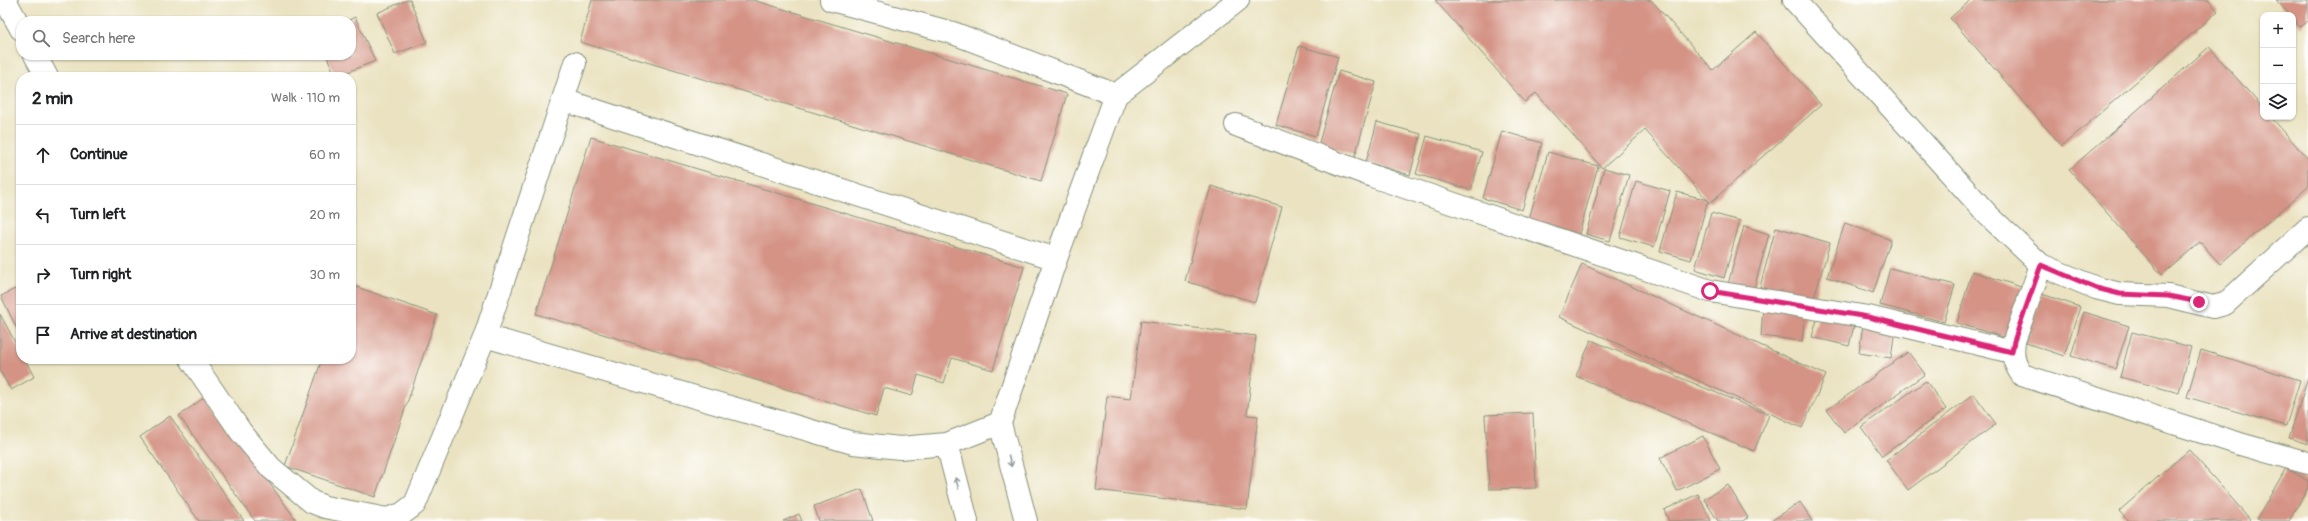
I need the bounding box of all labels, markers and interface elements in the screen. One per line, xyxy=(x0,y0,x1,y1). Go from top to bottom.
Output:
map controls xyxy=(2260,12,2296,120)
button: + xyxy=(2260,12,2296,48)
search box xyxy=(16,16,356,60)
icon: search xyxy=(30,27,52,49)
text: Search here xyxy=(62,29,135,48)
button: − xyxy=(2260,48,2296,84)
button: layers xyxy=(2260,84,2296,120)
text: 2 min xyxy=(32,88,73,109)
text: Walk · 110 m xyxy=(271,90,340,106)
icon: ahead xyxy=(32,144,54,166)
text: Continue xyxy=(70,145,128,164)
text: 60 m xyxy=(309,147,340,163)
icon: left xyxy=(32,204,54,226)
text: Turn left xyxy=(70,205,126,224)
text: 20 m xyxy=(309,207,340,223)
icon: right xyxy=(32,264,54,286)
text: Turn right xyxy=(70,265,131,284)
text: 30 m xyxy=(310,267,340,283)
route start xyxy=(1701,282,1719,300)
route end xyxy=(2190,293,2208,311)
icon: arrive xyxy=(32,324,54,346)
text: Arrive at destination xyxy=(70,325,197,344)
one-way arrow xyxy=(1007,454,1014,467)
one-way arrow xyxy=(953,477,961,490)

